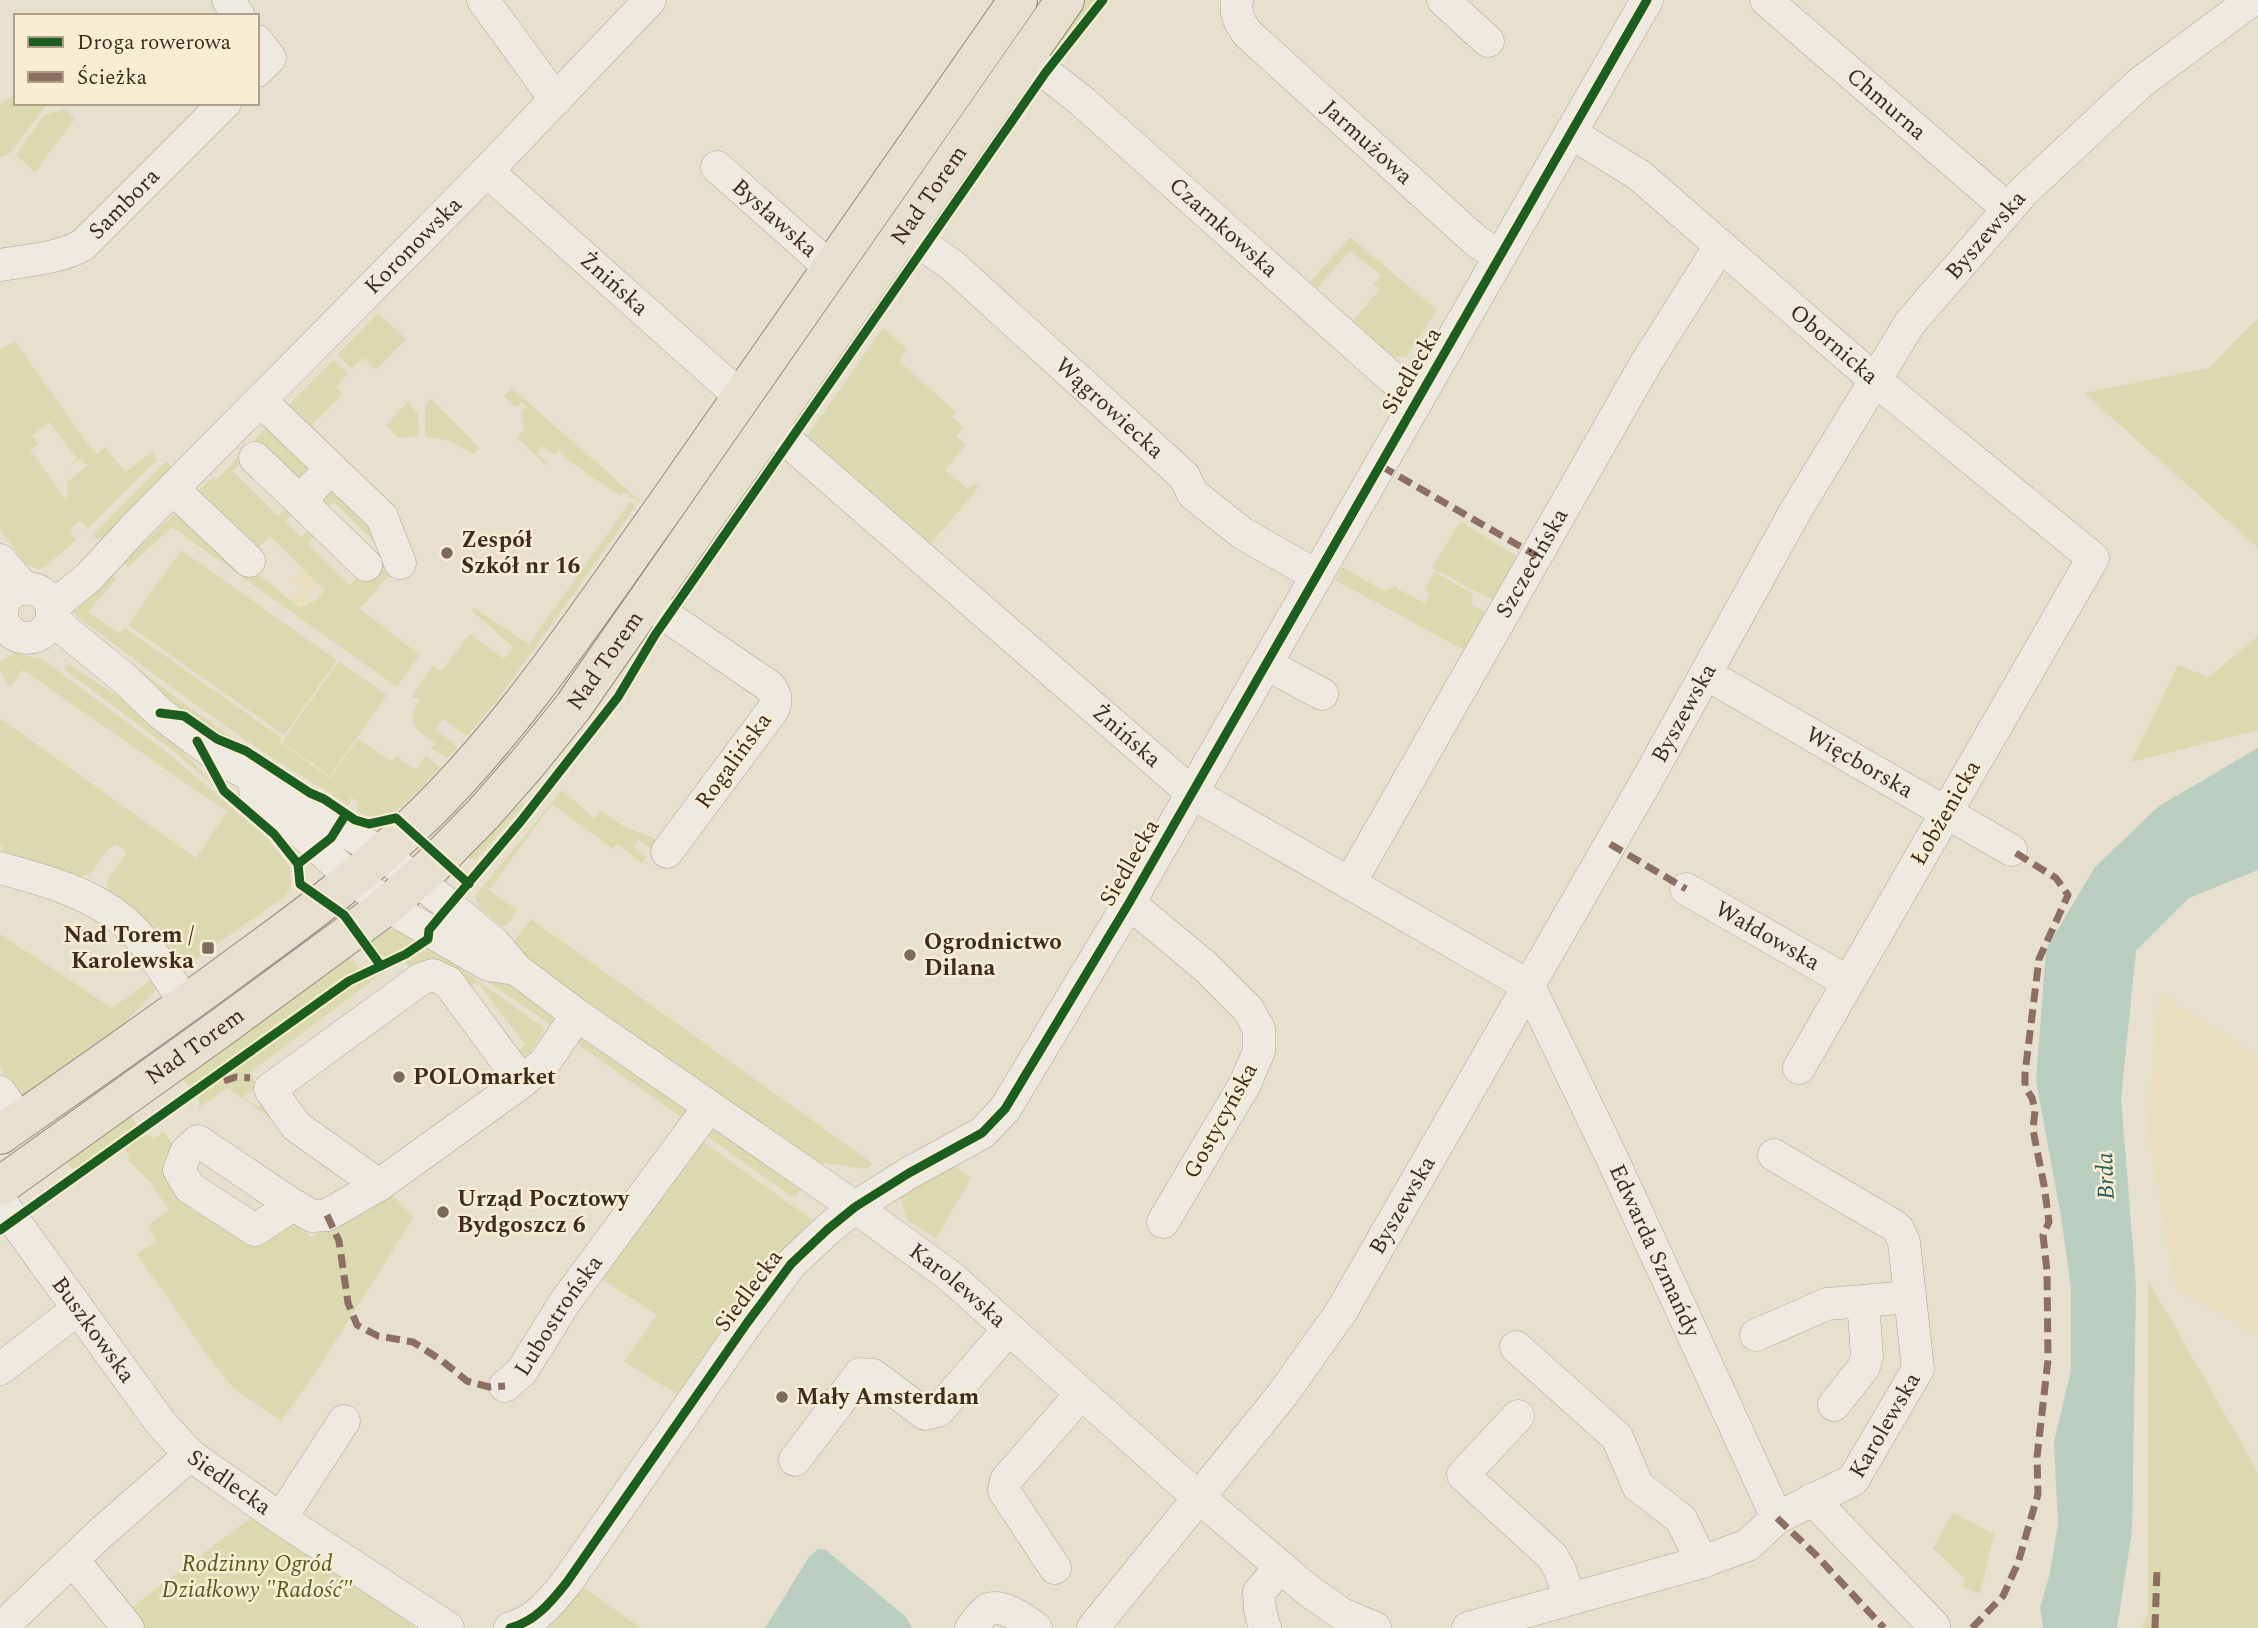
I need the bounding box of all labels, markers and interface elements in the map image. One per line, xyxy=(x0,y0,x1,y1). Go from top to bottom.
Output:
legend xyxy=(14,14,259,105)
text: Droga rowerowa xyxy=(77,27,232,59)
street label: Chmurna xyxy=(1838,59,1934,149)
text: Ścieżka xyxy=(77,62,148,94)
street label: Jarmużowa xyxy=(1314,91,1421,193)
street label: Nad Torem xyxy=(882,138,976,252)
street label: Sambora xyxy=(80,160,168,248)
street label: Czarnkowska xyxy=(1161,169,1286,286)
street label: Bysławska xyxy=(724,170,826,266)
street label: Byszewska xyxy=(1937,183,2035,288)
street label: Koronowska xyxy=(356,188,470,303)
street label: Żnińska xyxy=(572,244,656,324)
street label: Obornicka xyxy=(1781,295,1886,393)
street label: Siedlecka xyxy=(1373,321,1451,421)
street label: Wągrowiecka xyxy=(1047,349,1172,467)
street label: Szczecińska xyxy=(1487,502,1577,625)
place label: Zespół Szkół nr 16 xyxy=(461,523,581,584)
marker: Zespół Szkół nr 16 xyxy=(439,545,455,561)
street label: Nad Torem xyxy=(558,604,652,718)
street label: Byszewska xyxy=(1642,657,1726,769)
street label: Żnińska xyxy=(1084,696,1169,776)
street label: Rogalińska xyxy=(687,705,781,817)
street label: Więcborska xyxy=(1799,717,1920,808)
street label: Łobżenicka xyxy=(1902,754,1990,872)
street label: Siedlecka xyxy=(1091,813,1169,913)
street label: Wałdowska xyxy=(1708,892,1827,980)
place label: Nad Torem / Karolewska xyxy=(63,918,194,979)
place label: Ogrodnictwo Dilana xyxy=(924,925,1062,986)
marker: Nad Torem / Karolewska xyxy=(200,940,216,956)
marker: Ogrodnictwo Dilana xyxy=(902,947,918,963)
street label: Nad Torem xyxy=(138,998,252,1094)
street label: Gostycyńska xyxy=(1175,1056,1267,1186)
place label: POLOmarket xyxy=(413,1060,556,1095)
marker: POLOmarket xyxy=(391,1069,407,1085)
street label: Byszewska xyxy=(1360,1149,1445,1261)
water label: Brda xyxy=(2087,1152,2125,1200)
street label: Edwarda Szmańdy xyxy=(1600,1158,1710,1344)
place label: Urząd Pocztowy Bydgoszcz 6 xyxy=(457,1182,630,1243)
marker: Urząd Pocztowy Bydgoszcz 6 xyxy=(435,1204,451,1220)
street label: Karolewska xyxy=(902,1234,1014,1336)
street label: Siedlecka xyxy=(706,1242,792,1340)
street label: Lubostrońska xyxy=(505,1247,612,1383)
street label: Buszkowska xyxy=(43,1269,144,1390)
street label: Karolewska xyxy=(1840,1366,1930,1485)
place label: Mały Amsterdam xyxy=(796,1380,980,1415)
marker: Mały Amsterdam xyxy=(774,1389,790,1405)
street label: Siedlecka xyxy=(180,1440,278,1524)
park label: Rodzinny Ogród Działkowy "Radość" xyxy=(162,1547,353,1608)

